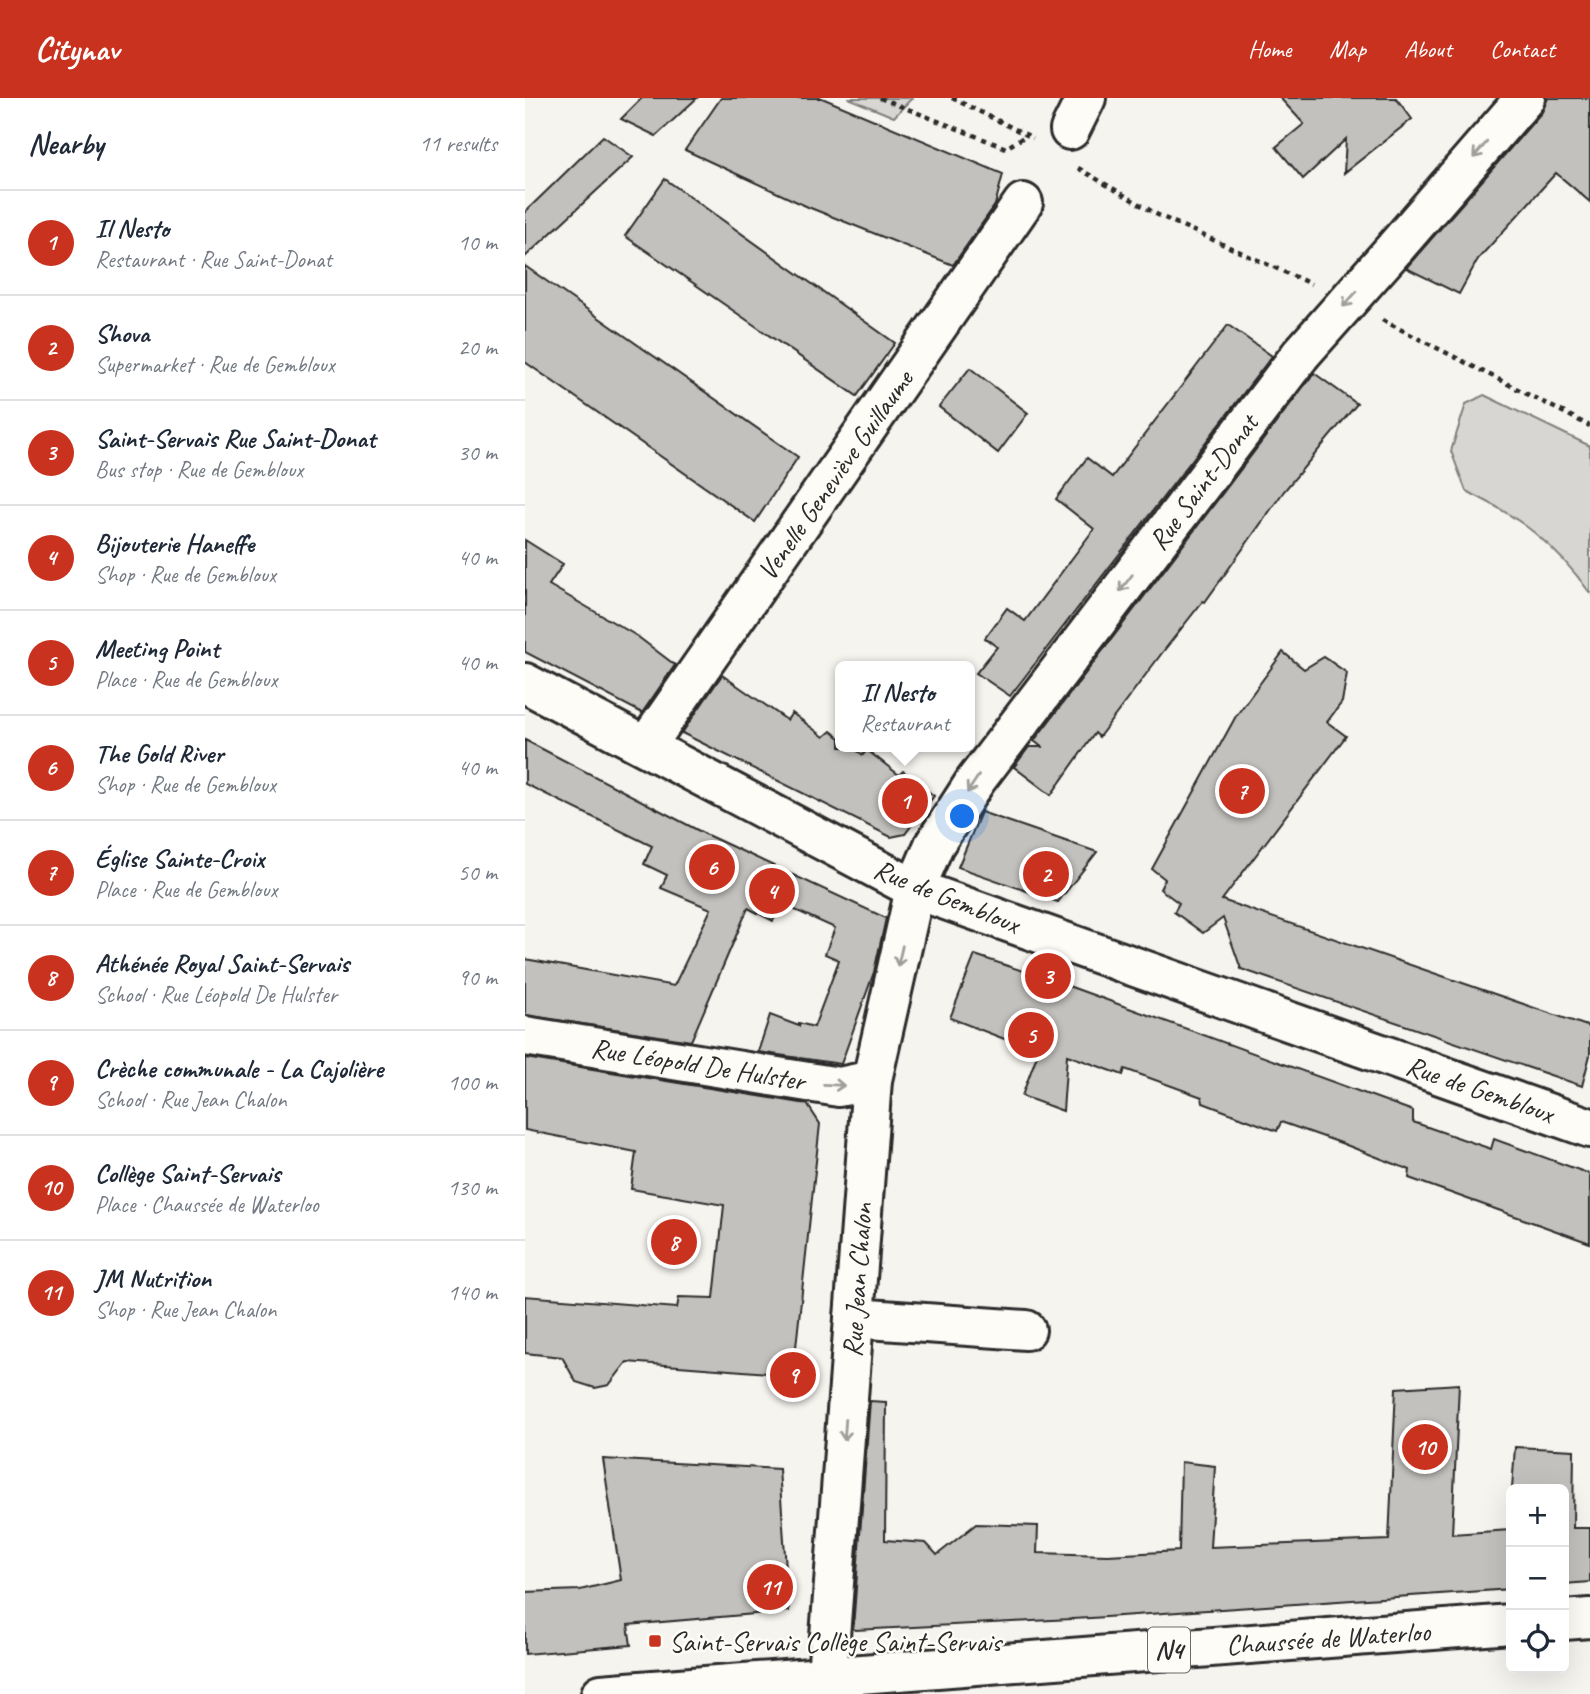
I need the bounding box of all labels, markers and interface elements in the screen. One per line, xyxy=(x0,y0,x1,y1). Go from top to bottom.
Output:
text: Citynav xyxy=(35,28,119,70)
text: Home xyxy=(1248,34,1291,64)
text: Map xyxy=(1329,34,1366,64)
text: About xyxy=(1404,34,1452,64)
text: Contact xyxy=(1490,34,1555,64)
text: Nearby xyxy=(28,125,104,163)
text: 11 results xyxy=(419,129,497,158)
one-way arrow xyxy=(1472,140,1488,158)
text: Il Nesto xyxy=(95,212,169,245)
text: 1 xyxy=(46,228,56,257)
text: 10 m xyxy=(458,228,497,257)
text: Restaurant · Rue Saint-Donat xyxy=(95,245,332,274)
one-way arrow xyxy=(1342,290,1358,308)
text: Shova xyxy=(95,317,149,350)
text: 2 xyxy=(46,333,56,362)
text: 20 m xyxy=(458,333,497,362)
text: Supermarket · Rue de Gembloux xyxy=(95,350,335,379)
street label: Venelle Geneviève Guillaume xyxy=(749,362,922,587)
street label: Rue Saint-Donat xyxy=(1141,405,1267,557)
text: Saint-Servais Rue Saint-Donat xyxy=(95,422,375,455)
text: 3 xyxy=(46,438,56,467)
text: 30 m xyxy=(458,438,497,467)
text: Bus stop · Rue de Gembloux xyxy=(95,455,303,484)
text: Bijouterie Haneffe xyxy=(95,527,254,560)
text: 4 xyxy=(46,543,56,572)
text: 40 m xyxy=(458,543,497,572)
text: Shop · Rue de Gembloux xyxy=(95,560,276,589)
one-way arrow xyxy=(1118,574,1133,592)
text: Meeting Point xyxy=(95,632,219,665)
text: 5 xyxy=(46,648,56,677)
text: 40 m xyxy=(458,648,497,677)
popup xyxy=(835,661,975,752)
text: Place · Rue de Gembloux xyxy=(95,665,277,694)
text: Il Nesto xyxy=(860,676,935,709)
text: Restaurant xyxy=(860,709,950,738)
text: The Gold River xyxy=(95,737,223,770)
text: 6 xyxy=(46,753,56,782)
text: 40 m xyxy=(458,753,497,782)
pin: 7 xyxy=(1219,765,1265,817)
text: Shop · Rue de Gembloux xyxy=(95,770,276,799)
one-way arrow xyxy=(966,774,981,793)
pin: 1 xyxy=(882,775,928,827)
your location xyxy=(945,799,979,833)
pin: 6 xyxy=(689,841,735,893)
text: Église Sainte-Croix xyxy=(95,842,264,875)
pin: 2 xyxy=(1023,848,1069,900)
street label: Rue de Gembloux xyxy=(869,851,1027,942)
text: 7 xyxy=(46,858,56,887)
text: 50 m xyxy=(458,858,497,887)
pin: 4 xyxy=(749,865,795,917)
text: Place · Rue de Gembloux xyxy=(95,875,277,904)
one-way arrow xyxy=(893,944,906,967)
text: Athénée Royal Saint-Servais xyxy=(95,947,349,980)
pin: 3 xyxy=(1025,950,1071,1002)
text: 8 xyxy=(46,963,56,992)
text: 90 m xyxy=(458,963,497,992)
text: School · Rue Léopold De Hulster xyxy=(95,980,337,1009)
pin: 5 xyxy=(1008,1009,1054,1061)
street label: Rue Léopold De Hulster xyxy=(589,1030,810,1099)
street label: Rue de Gembloux xyxy=(1402,1047,1561,1131)
text: Crèche communale - La Cajolière xyxy=(95,1052,383,1085)
text: 9 xyxy=(46,1068,56,1097)
text: 100 m xyxy=(448,1068,497,1097)
one-way arrow xyxy=(822,1078,845,1091)
text: School · Rue Jean Chalon xyxy=(95,1085,287,1114)
text: Collège Saint-Servais xyxy=(95,1157,280,1190)
text: 10 xyxy=(41,1173,61,1202)
text: 130 m xyxy=(448,1173,497,1202)
text: Place · Chaussée de Waterloo xyxy=(95,1190,319,1219)
street label: Rue Jean Chalon xyxy=(834,1200,880,1358)
pin: 8 xyxy=(651,1216,697,1268)
text: JM Nutrition xyxy=(95,1262,211,1295)
text: 11 xyxy=(41,1278,61,1307)
text: 140 m xyxy=(448,1278,497,1307)
text: Shop · Rue Jean Chalon xyxy=(95,1295,276,1324)
pin: 9 xyxy=(770,1349,816,1401)
one-way arrow xyxy=(839,1418,852,1441)
pin: 10 xyxy=(1402,1421,1448,1473)
map controls xyxy=(1506,1484,1569,1673)
button: + xyxy=(1506,1484,1569,1547)
button: − xyxy=(1506,1547,1569,1610)
pin: 11 xyxy=(747,1561,793,1613)
button: locate xyxy=(1506,1610,1569,1673)
street label: Chaussée de Waterloo xyxy=(1225,1613,1433,1663)
place label: Saint-Servais Collège Saint-Servais xyxy=(669,1624,1004,1659)
road number: N4 xyxy=(1148,1628,1190,1672)
marker: Saint-Servais Collège Saint-Servais xyxy=(647,1633,663,1649)

